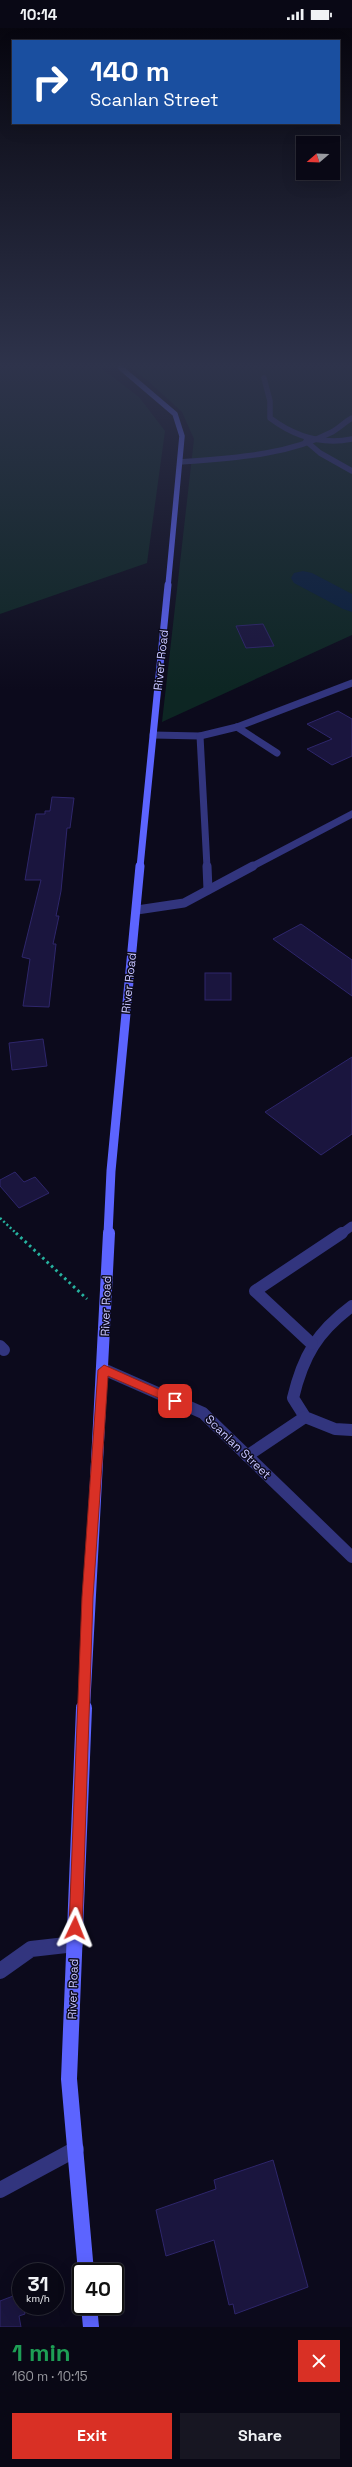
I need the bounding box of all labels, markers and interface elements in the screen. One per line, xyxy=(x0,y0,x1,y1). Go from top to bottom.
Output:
text: 10:14 xyxy=(20,5,57,24)
text: 140 m xyxy=(90,53,170,89)
icon: right xyxy=(24,56,76,108)
text: Scanlan Street xyxy=(90,88,219,111)
north arrow xyxy=(296,136,340,180)
map controls xyxy=(296,136,340,180)
street label: River Road xyxy=(150,629,172,691)
street label: River Road xyxy=(118,952,140,1014)
street label: River Road xyxy=(97,1275,115,1337)
pin xyxy=(158,1384,192,1418)
icon: arrive xyxy=(164,1390,186,1412)
street label: Scanlan Street xyxy=(202,1411,274,1483)
position arrow xyxy=(54,1907,96,1949)
street label: River Road xyxy=(64,1958,82,2020)
speed limit sign: 40 xyxy=(72,2263,124,2315)
text: 31 xyxy=(28,2271,48,2297)
text: km/h xyxy=(26,2292,50,2305)
text: 1 min xyxy=(12,2337,71,2368)
button: close xyxy=(298,2340,340,2382)
text: 160 m · 10:15 xyxy=(12,2368,88,2385)
button: Exit xyxy=(12,2413,172,2459)
button: Share xyxy=(180,2413,340,2459)

